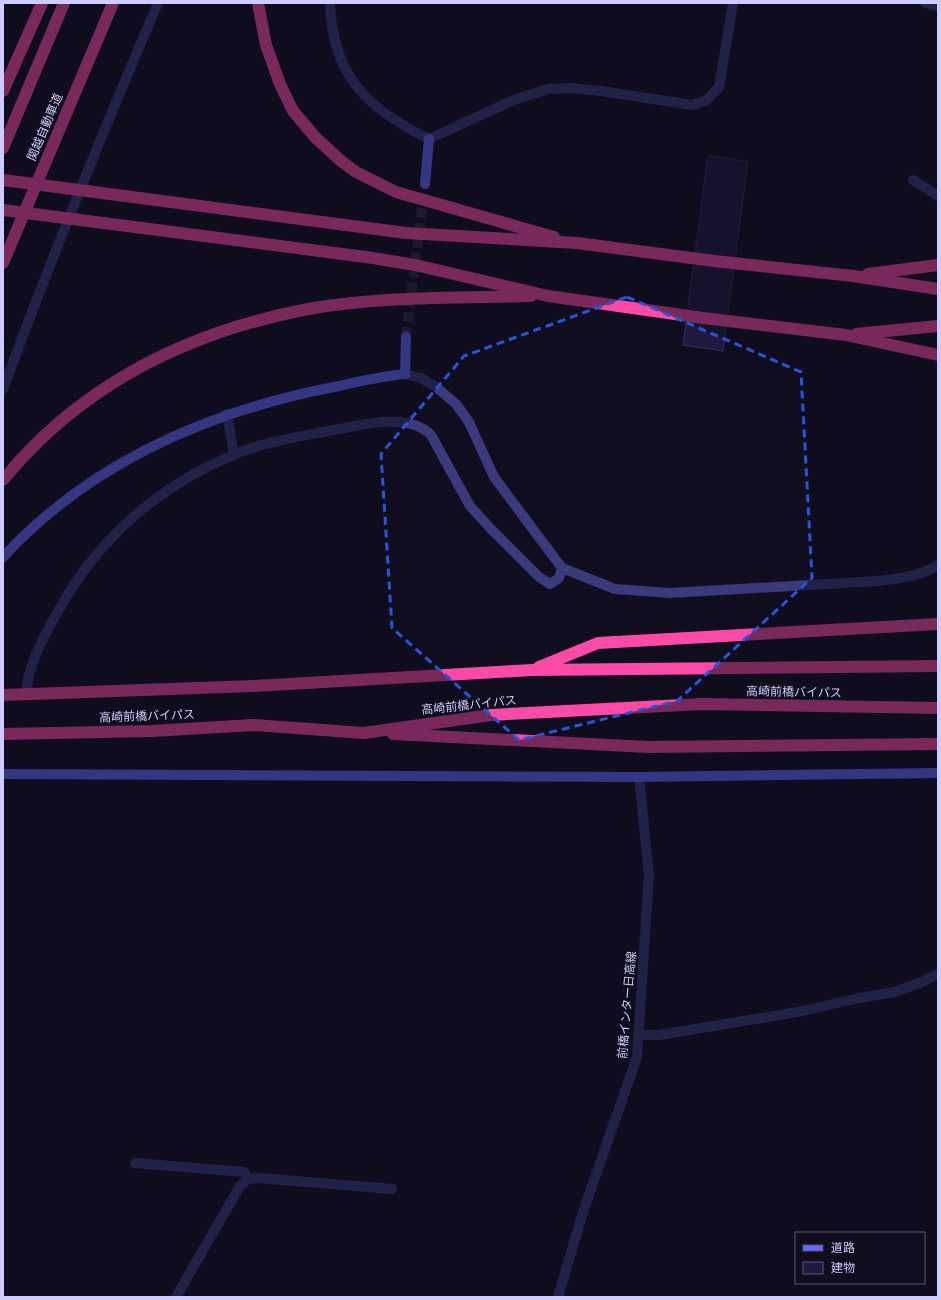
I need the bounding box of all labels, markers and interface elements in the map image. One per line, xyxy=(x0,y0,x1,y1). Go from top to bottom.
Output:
street label: 関越自動車道 xyxy=(24,91,66,163)
street label: 高崎前橋バイパス xyxy=(746,684,842,700)
street label: 高崎前橋バイパス xyxy=(421,693,517,717)
street label: 高崎前橋バイパス xyxy=(99,707,195,725)
street label: 前橋インター日高線 xyxy=(615,951,639,1059)
legend xyxy=(795,1232,925,1284)
text: 道路 xyxy=(831,1241,855,1255)
text: 建物 xyxy=(831,1261,855,1275)

